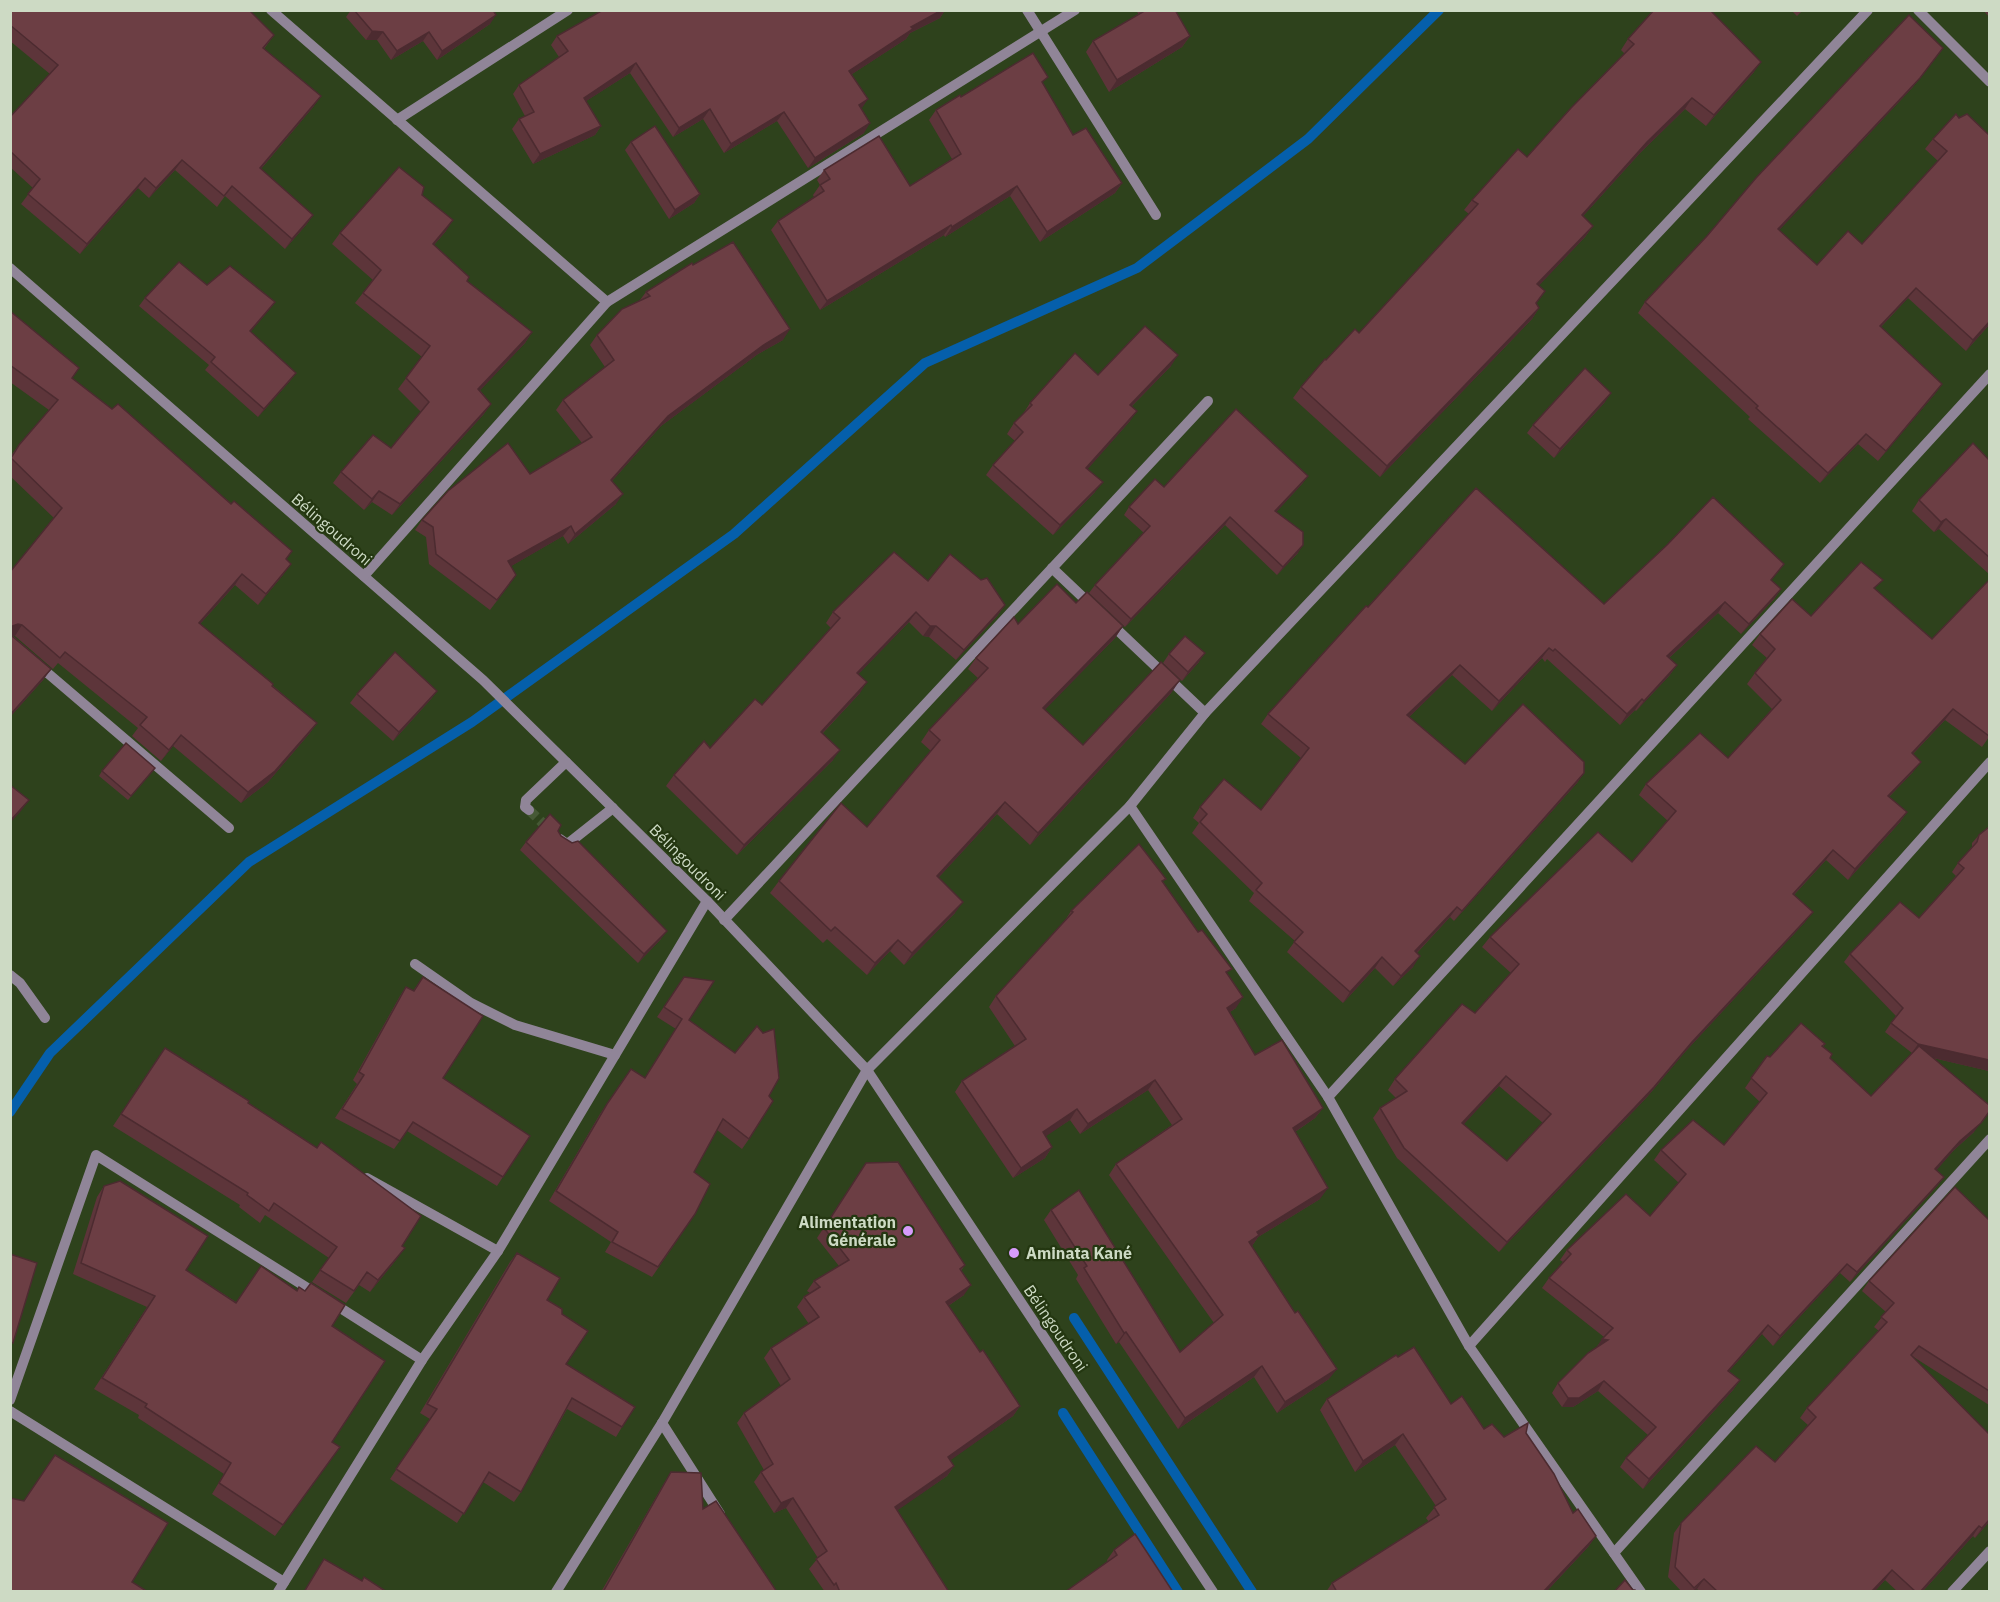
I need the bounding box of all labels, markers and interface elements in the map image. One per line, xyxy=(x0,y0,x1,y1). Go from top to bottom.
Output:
street label: Bélingoudroni xyxy=(288,489,376,569)
street label: Bélingoudroni xyxy=(646,820,730,904)
place label: Alimentation Générale xyxy=(798,1212,896,1250)
marker: Alimentation Générale xyxy=(901,1224,915,1238)
place label: Aminata Kané xyxy=(1026,1243,1132,1263)
marker: Aminata Kané xyxy=(1007,1246,1021,1260)
street label: Bélingoudroni xyxy=(1020,1281,1092,1375)

